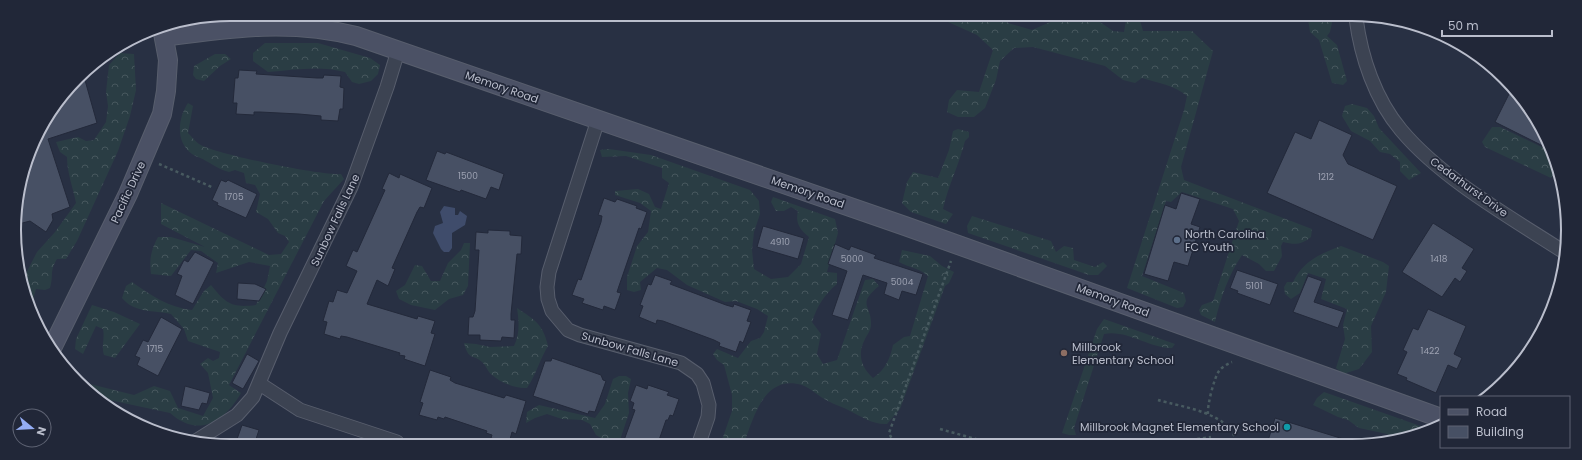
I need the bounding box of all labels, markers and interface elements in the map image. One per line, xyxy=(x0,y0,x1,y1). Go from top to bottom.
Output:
scale bar xyxy=(1442,12,1552,38)
text: 50 m xyxy=(1448,17,1479,34)
street label: Memory Road xyxy=(463,67,541,107)
street label: Cedarhurst Drive xyxy=(1427,153,1511,221)
street label: Pacific Drive xyxy=(107,158,149,226)
house number: 1500 xyxy=(458,170,478,182)
street label: Sunbow Falls Lane xyxy=(307,171,363,269)
house number: 1212 xyxy=(1318,171,1334,183)
street label: Memory Road xyxy=(769,172,847,212)
house number: 1705 xyxy=(224,191,244,203)
place label: North Carolina FC Youth xyxy=(1185,226,1265,255)
marker: North Carolina FC Youth xyxy=(1172,235,1182,245)
house number: 4910 xyxy=(770,236,790,248)
house number: 5000 xyxy=(841,253,864,265)
house number: 1418 xyxy=(1430,253,1448,265)
house number: 5004 xyxy=(891,276,914,288)
street label: Memory Road xyxy=(1074,279,1152,321)
house number: 5101 xyxy=(1245,280,1263,292)
street label: Sunbow Falls Lane xyxy=(580,328,680,371)
place label: Millbrook Elementary School xyxy=(1072,339,1174,368)
house number: 1715 xyxy=(147,343,164,355)
house number: 1422 xyxy=(1421,345,1439,357)
marker: Millbrook Elementary School xyxy=(1059,348,1069,358)
legend xyxy=(1440,396,1570,448)
text: Road xyxy=(1476,403,1507,420)
north arrow xyxy=(12,408,52,448)
place label: Millbrook Magnet Elementary School xyxy=(1080,419,1279,435)
marker: Millbrook Magnet Elementary School xyxy=(1282,422,1292,432)
text: Building xyxy=(1476,423,1524,440)
text: N xyxy=(33,425,50,438)

